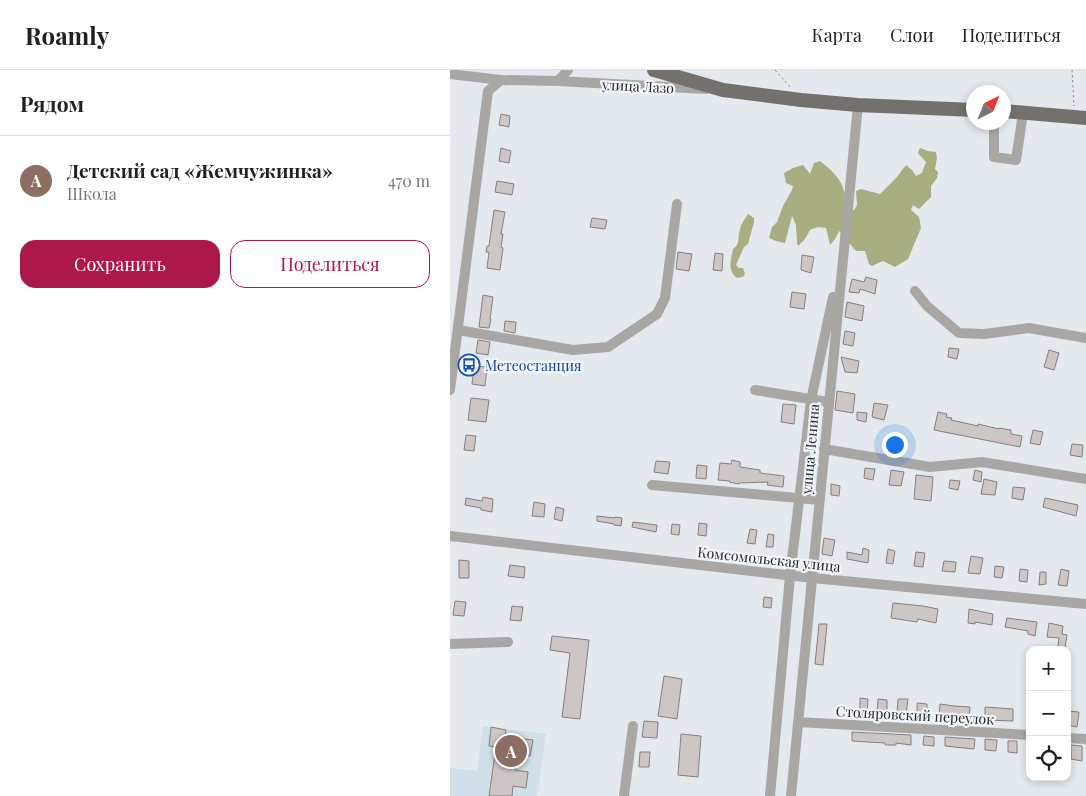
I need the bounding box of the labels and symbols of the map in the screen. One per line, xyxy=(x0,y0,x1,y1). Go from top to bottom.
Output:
street label: улица Лазо xyxy=(601,75,675,97)
north arrow xyxy=(966,85,1011,130)
bus stop icon: Метеостанция xyxy=(457,353,481,377)
place label: Метеостанция xyxy=(485,356,582,375)
street label: улица Ленина xyxy=(797,403,823,496)
your location xyxy=(882,432,908,458)
street label: Комсомольская улица xyxy=(697,542,842,576)
street label: Столяровский переулок xyxy=(835,701,995,729)
pin: A xyxy=(495,732,527,770)

